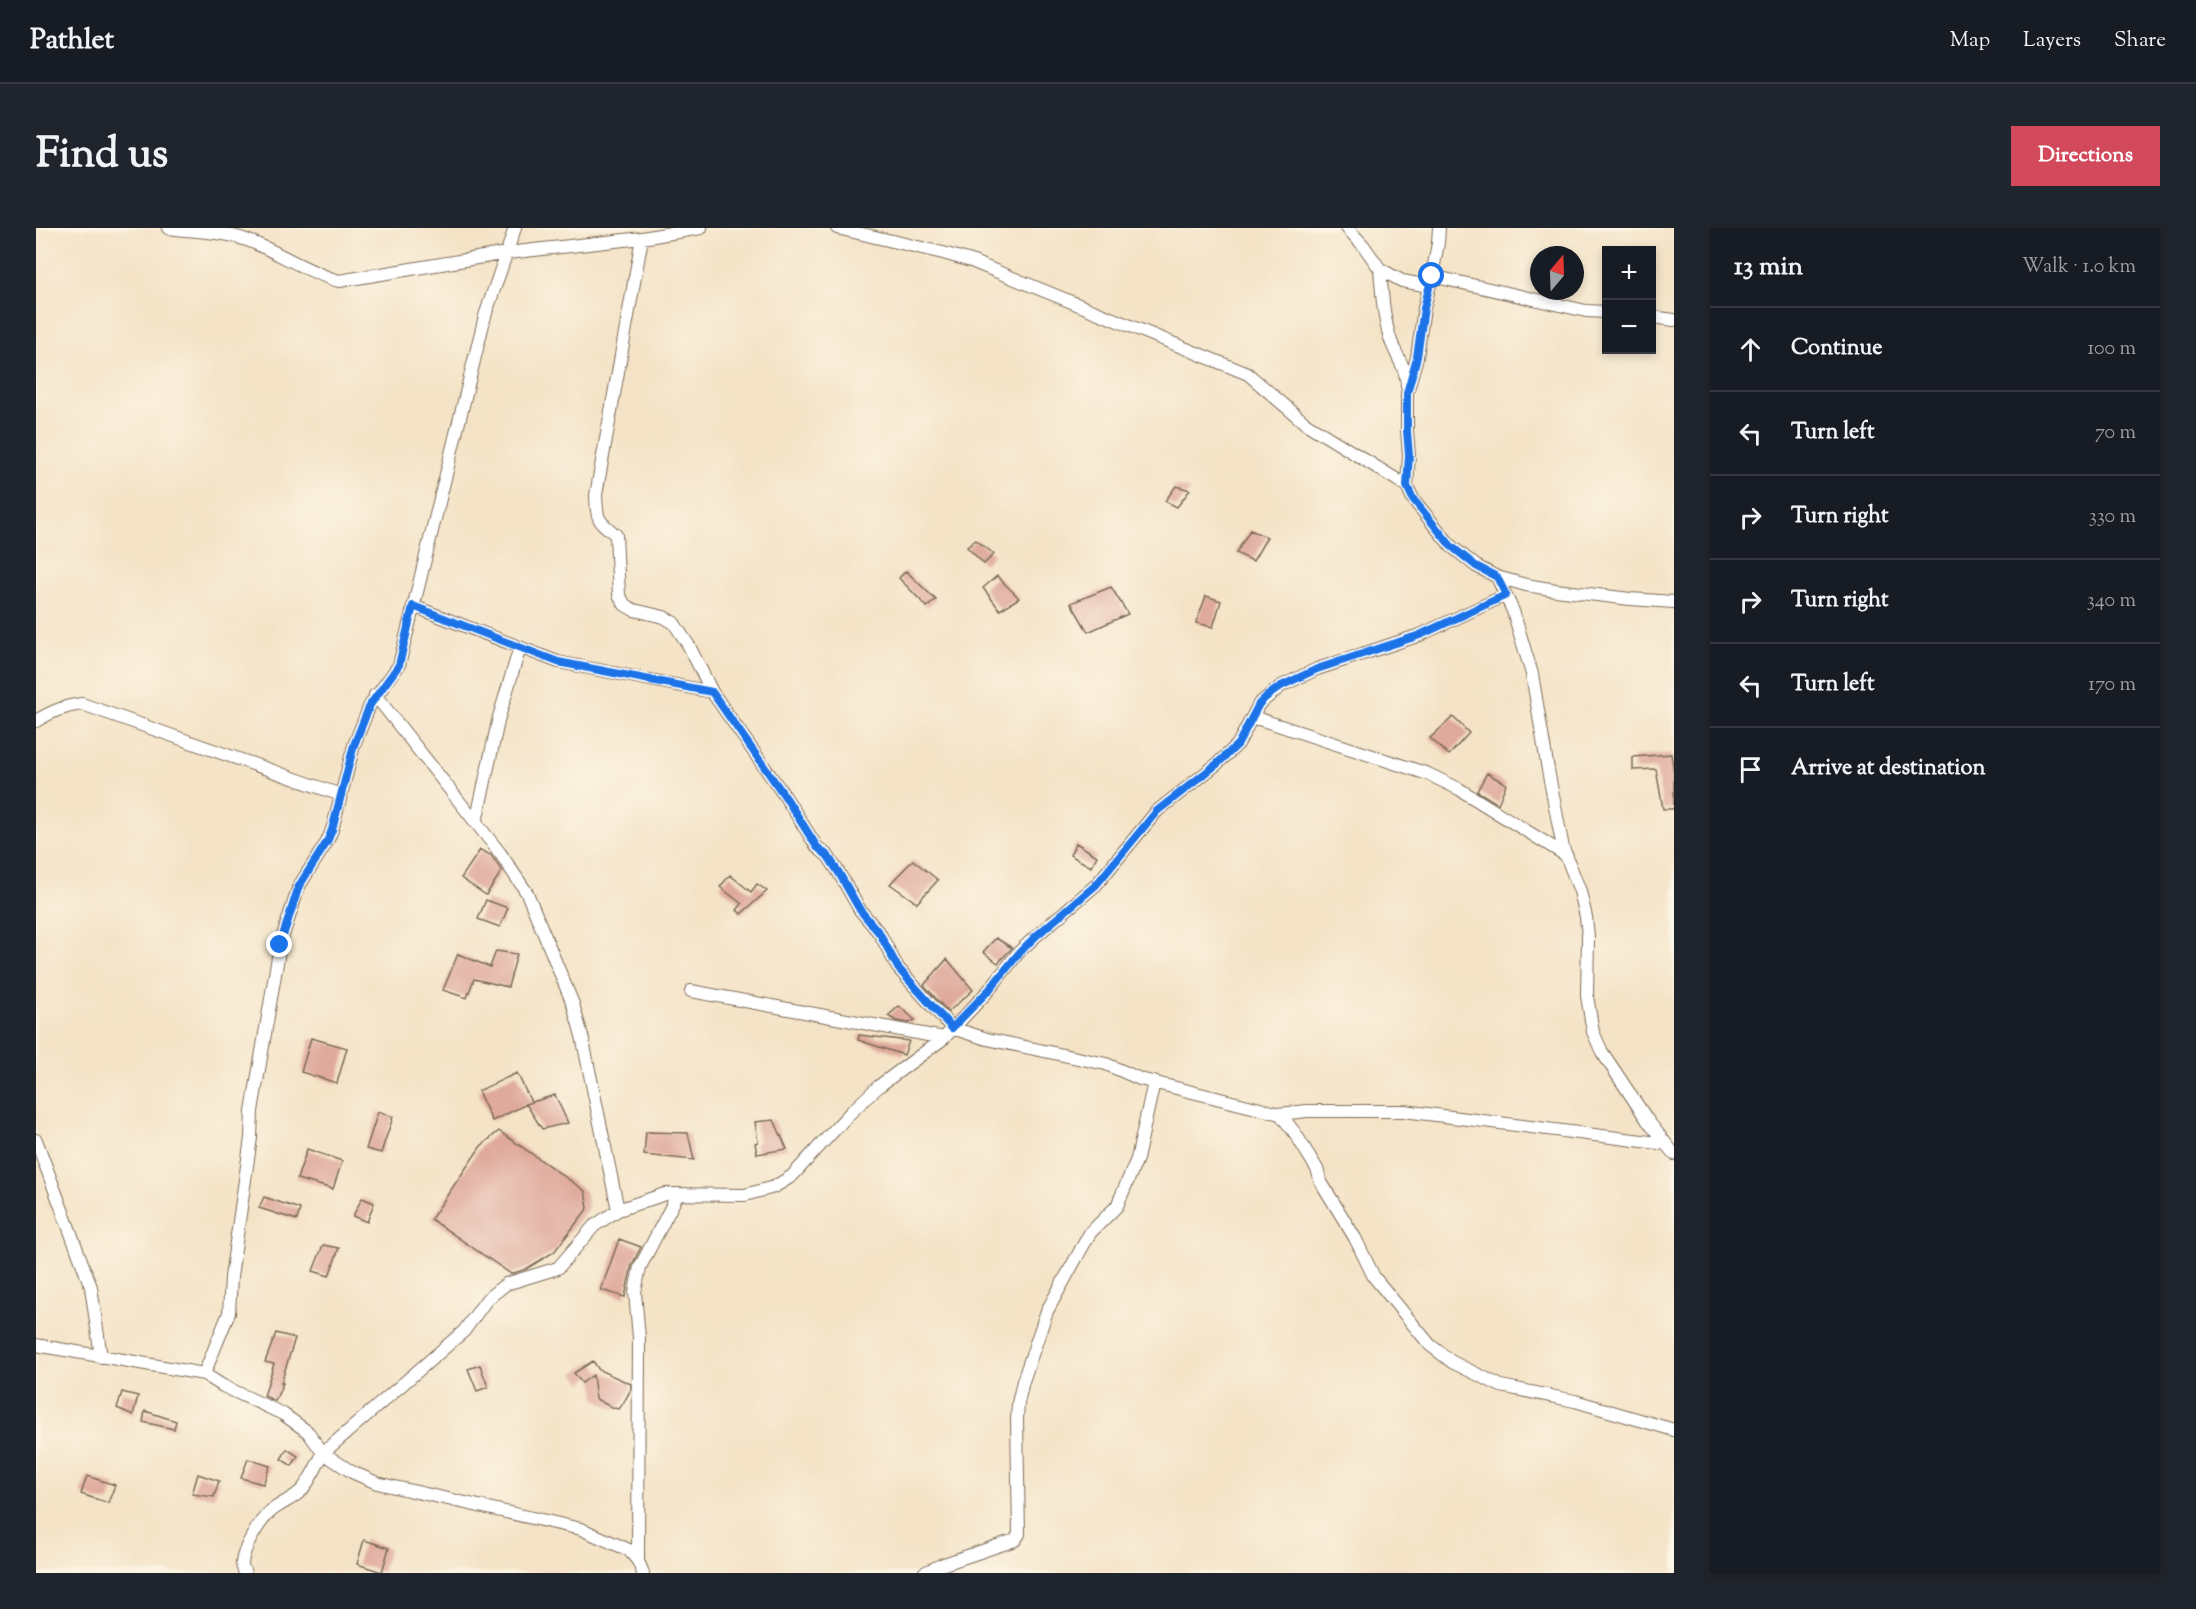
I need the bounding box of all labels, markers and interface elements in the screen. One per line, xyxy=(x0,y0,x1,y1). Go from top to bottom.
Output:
text: Pathlet xyxy=(30,21,114,61)
text: Map xyxy=(1950,26,1990,56)
text: Layers xyxy=(2023,26,2081,56)
text: Share xyxy=(2114,26,2166,56)
text: Find us xyxy=(36,126,168,186)
button: Directions xyxy=(2011,126,2160,186)
north arrow xyxy=(1530,246,1584,300)
map controls xyxy=(1602,246,1656,354)
button: + xyxy=(1602,246,1656,300)
text: 13 min xyxy=(1734,249,1803,286)
text: Walk · 1.0 km xyxy=(2022,253,2136,282)
route start xyxy=(1418,262,1444,288)
button: − xyxy=(1602,300,1656,354)
icon: ahead xyxy=(1734,333,1767,366)
text: Continue xyxy=(1791,333,1882,365)
text: 100 m xyxy=(2087,335,2136,364)
icon: left xyxy=(1734,417,1767,450)
text: Turn left xyxy=(1791,417,1874,449)
text: 70 m xyxy=(2095,419,2136,448)
icon: right xyxy=(1734,501,1767,534)
text: Turn right xyxy=(1791,501,1888,533)
text: 330 m xyxy=(2089,503,2136,532)
icon: right xyxy=(1734,585,1767,618)
text: Turn right xyxy=(1791,585,1888,617)
text: 340 m xyxy=(2087,587,2136,616)
icon: left xyxy=(1734,669,1767,702)
text: Turn left xyxy=(1791,669,1874,701)
text: 170 m xyxy=(2088,671,2136,700)
icon: arrive xyxy=(1734,753,1767,786)
text: Arrive at destination xyxy=(1791,753,1986,785)
route end xyxy=(266,931,292,957)

